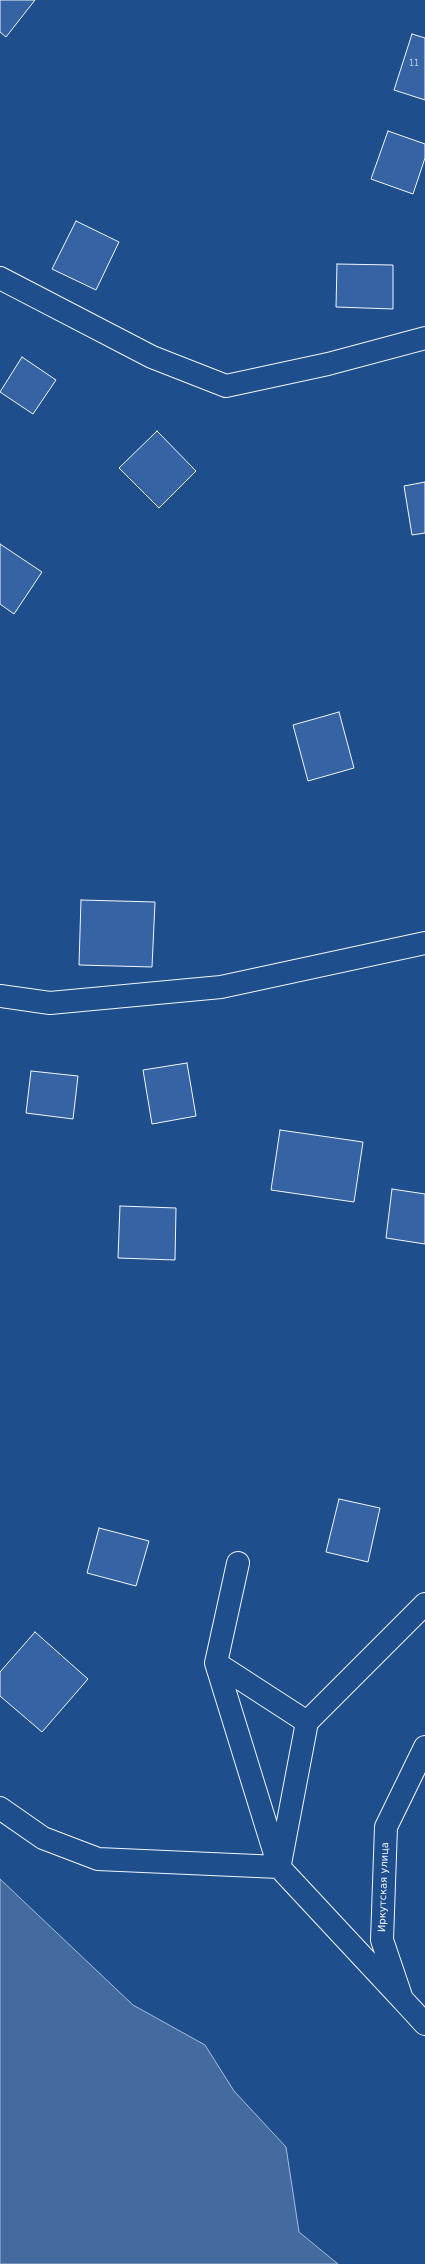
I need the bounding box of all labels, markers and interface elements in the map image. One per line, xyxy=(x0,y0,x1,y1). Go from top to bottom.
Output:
house number: 11 xyxy=(409,59,419,69)
street label: Иркутская улица xyxy=(376,1842,392,1932)

